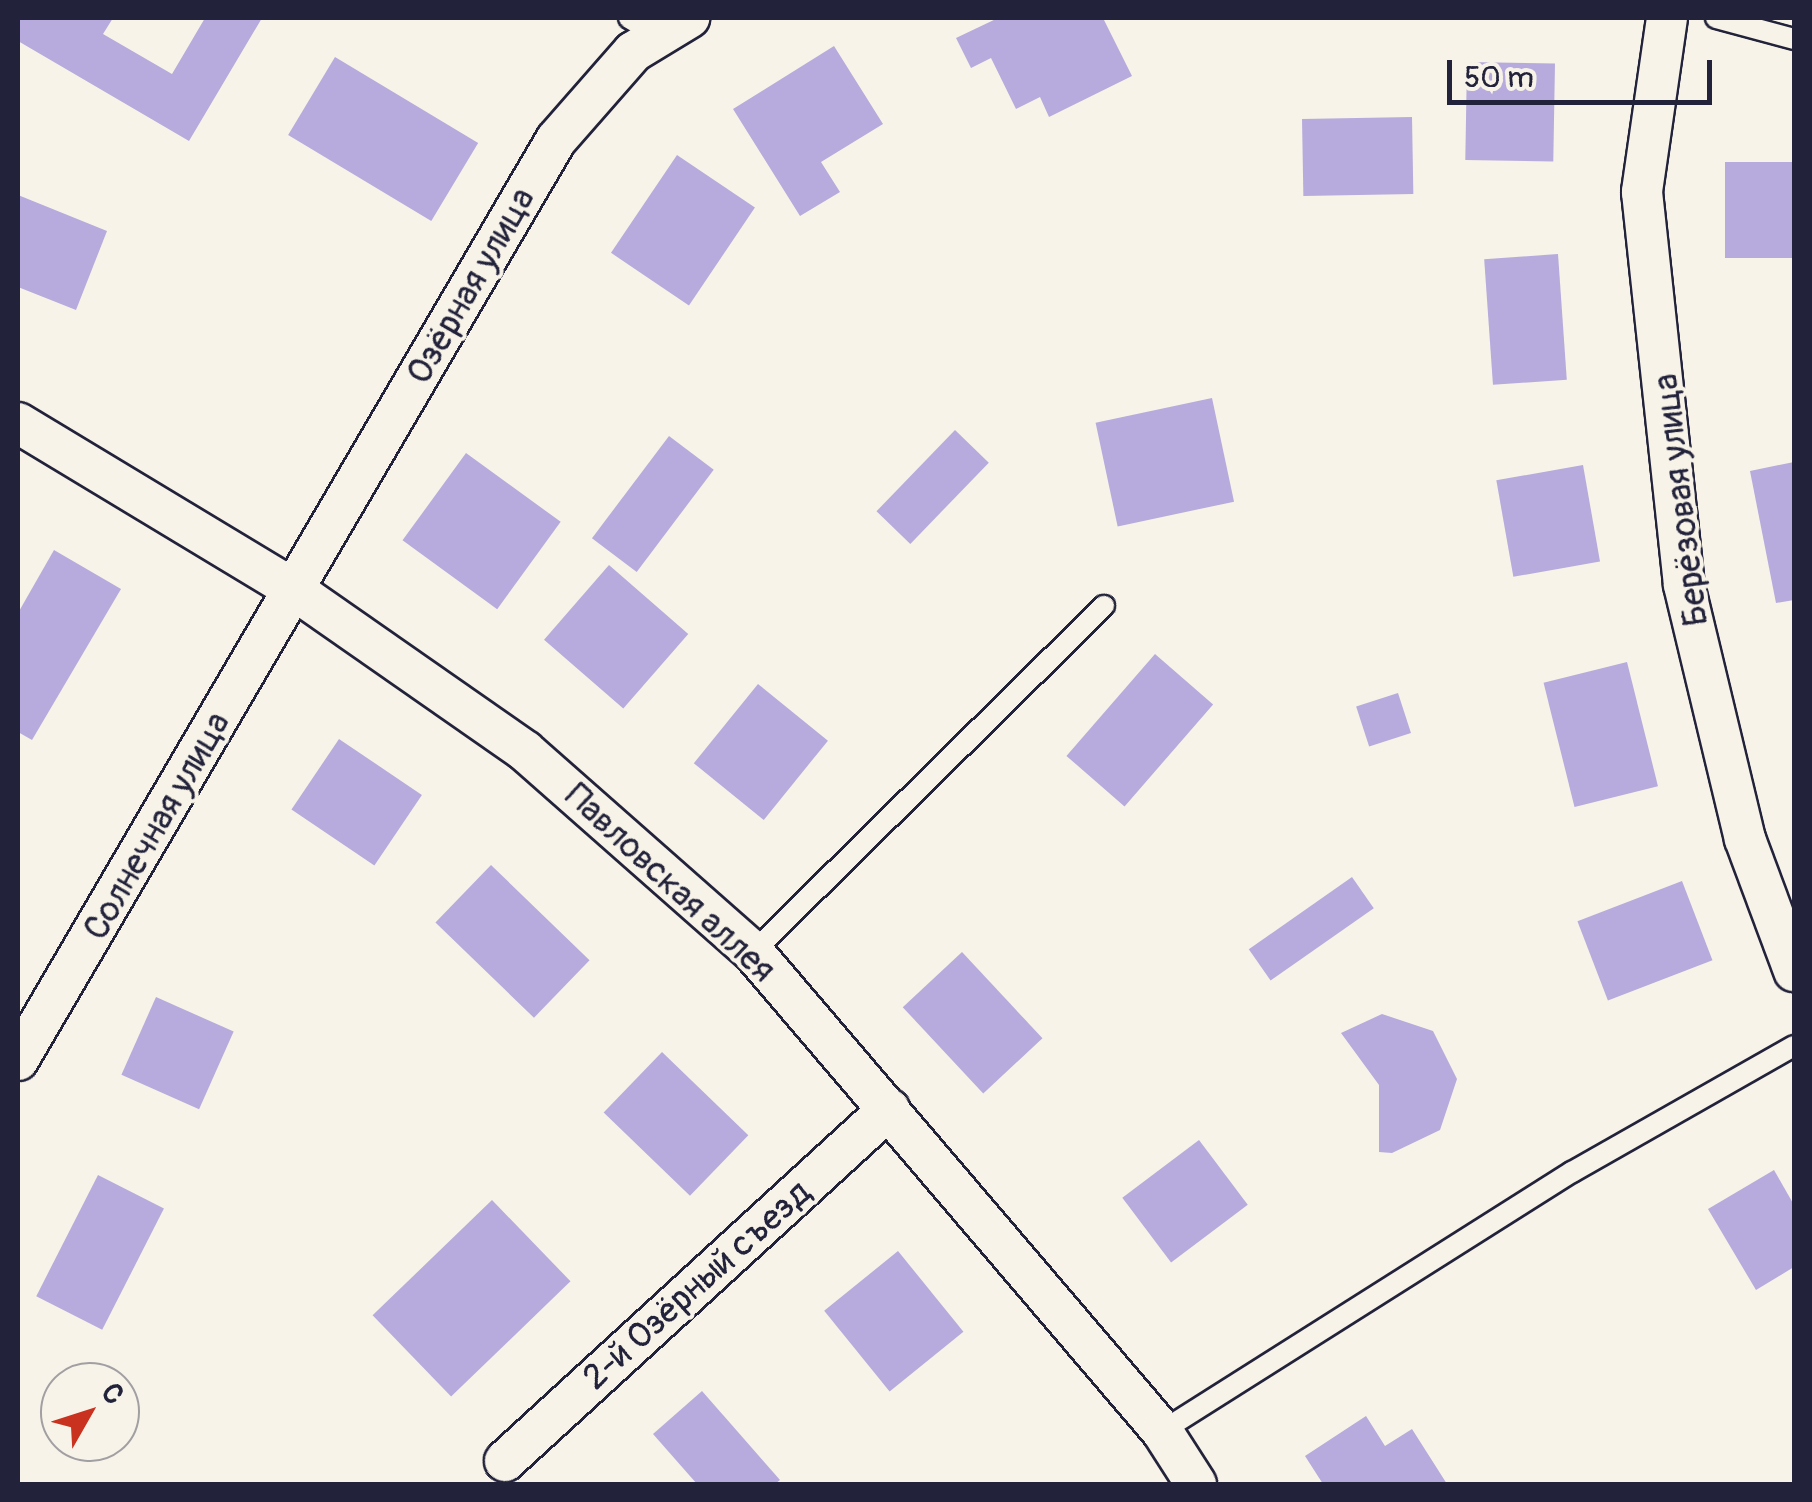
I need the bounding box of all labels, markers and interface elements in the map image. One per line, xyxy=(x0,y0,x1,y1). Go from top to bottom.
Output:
scale bar xyxy=(1452,40,1717,102)
text: 50 m xyxy=(1464,59,1534,96)
street label: Озёрная улица xyxy=(398,180,544,392)
street label: Берёзовая улица xyxy=(1645,371,1717,629)
street label: Солнечная улица xyxy=(75,705,239,947)
street label: Павловская аллея xyxy=(556,775,784,991)
street label: 2-й Озёрный съезд xyxy=(574,1172,820,1398)
north arrow xyxy=(40,1362,140,1462)
text: С xyxy=(93,1376,131,1412)

